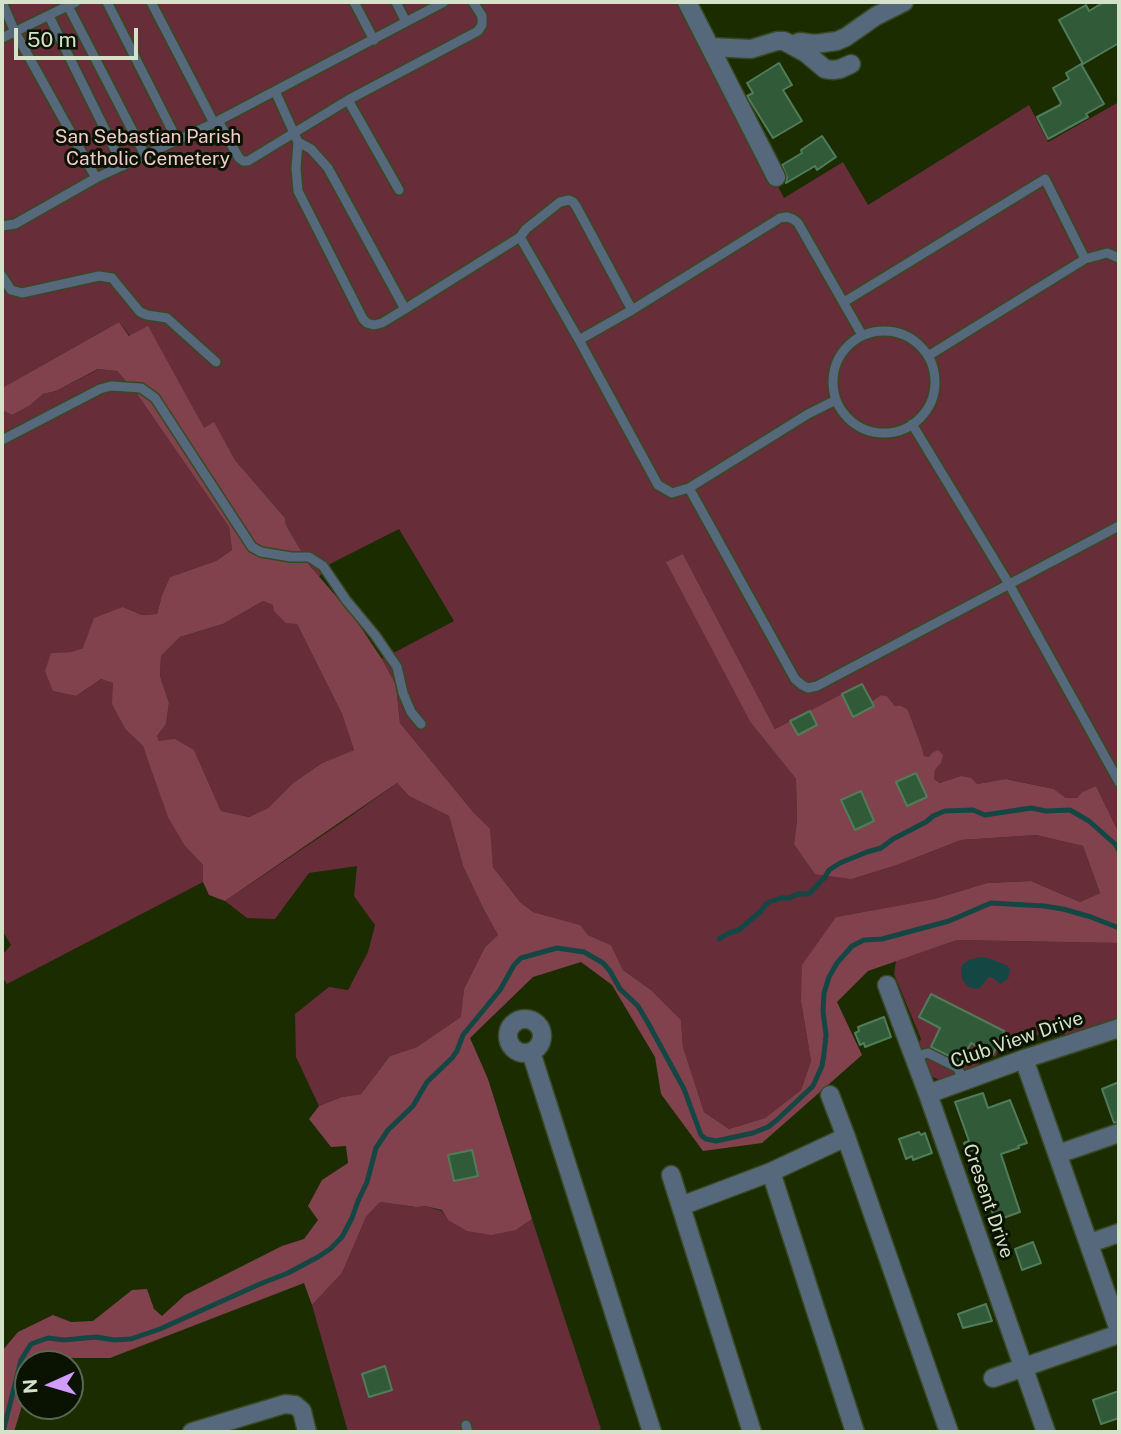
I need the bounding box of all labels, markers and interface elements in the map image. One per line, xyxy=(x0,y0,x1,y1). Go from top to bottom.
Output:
scale bar xyxy=(18,14,142,58)
text: 50 m xyxy=(27,27,77,52)
park label: San Sebastian Parish Catholic Cemetery xyxy=(55,126,241,170)
street label: Club View Drive xyxy=(948,1007,1086,1073)
street label: Cresent Drive xyxy=(958,1141,1018,1261)
north arrow xyxy=(14,1350,84,1420)
text: N xyxy=(19,1378,42,1395)

